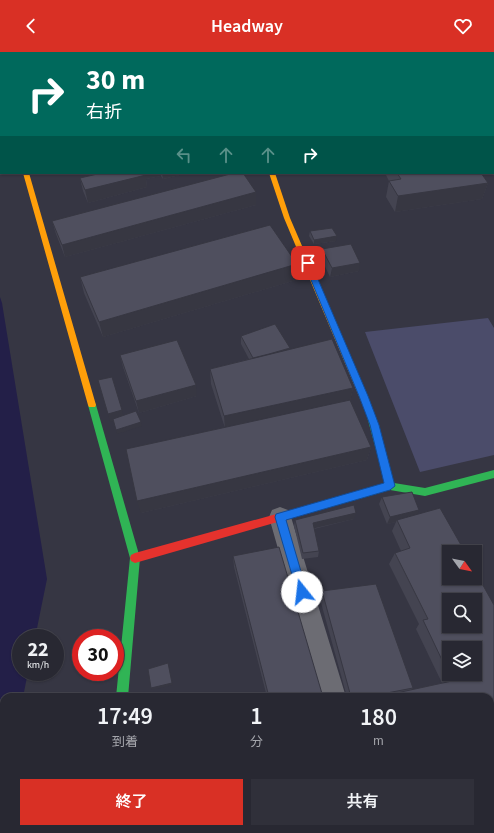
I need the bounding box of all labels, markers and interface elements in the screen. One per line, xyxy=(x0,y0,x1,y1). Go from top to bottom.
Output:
text: Headway xyxy=(211,14,283,39)
icon: back xyxy=(20,15,42,37)
icon: heart xyxy=(452,15,474,37)
text: 30 m xyxy=(86,60,145,100)
icon: right xyxy=(20,68,72,120)
text: 右折 xyxy=(86,100,122,125)
icon: left xyxy=(173,144,195,166)
icon: ahead xyxy=(215,144,237,166)
icon: ahead xyxy=(257,144,279,166)
icon: right xyxy=(299,144,321,166)
pin xyxy=(291,246,325,280)
icon: arrive xyxy=(297,252,319,274)
north arrow xyxy=(442,545,482,585)
map controls xyxy=(442,545,482,681)
position arrow xyxy=(281,571,323,613)
button: search xyxy=(442,593,482,633)
speed limit sign: 30 xyxy=(72,629,124,681)
text: 22 xyxy=(27,636,49,664)
button: layers xyxy=(442,641,482,681)
text: km/h xyxy=(27,658,49,672)
text: 17:49 xyxy=(97,699,153,734)
text: 1 xyxy=(250,699,263,734)
text: 180 xyxy=(360,700,397,735)
text: m xyxy=(373,732,384,750)
text: 到着 xyxy=(112,733,138,751)
text: 分 xyxy=(250,733,263,751)
button: 終了 xyxy=(20,779,243,825)
button: 共有 xyxy=(251,779,474,825)

